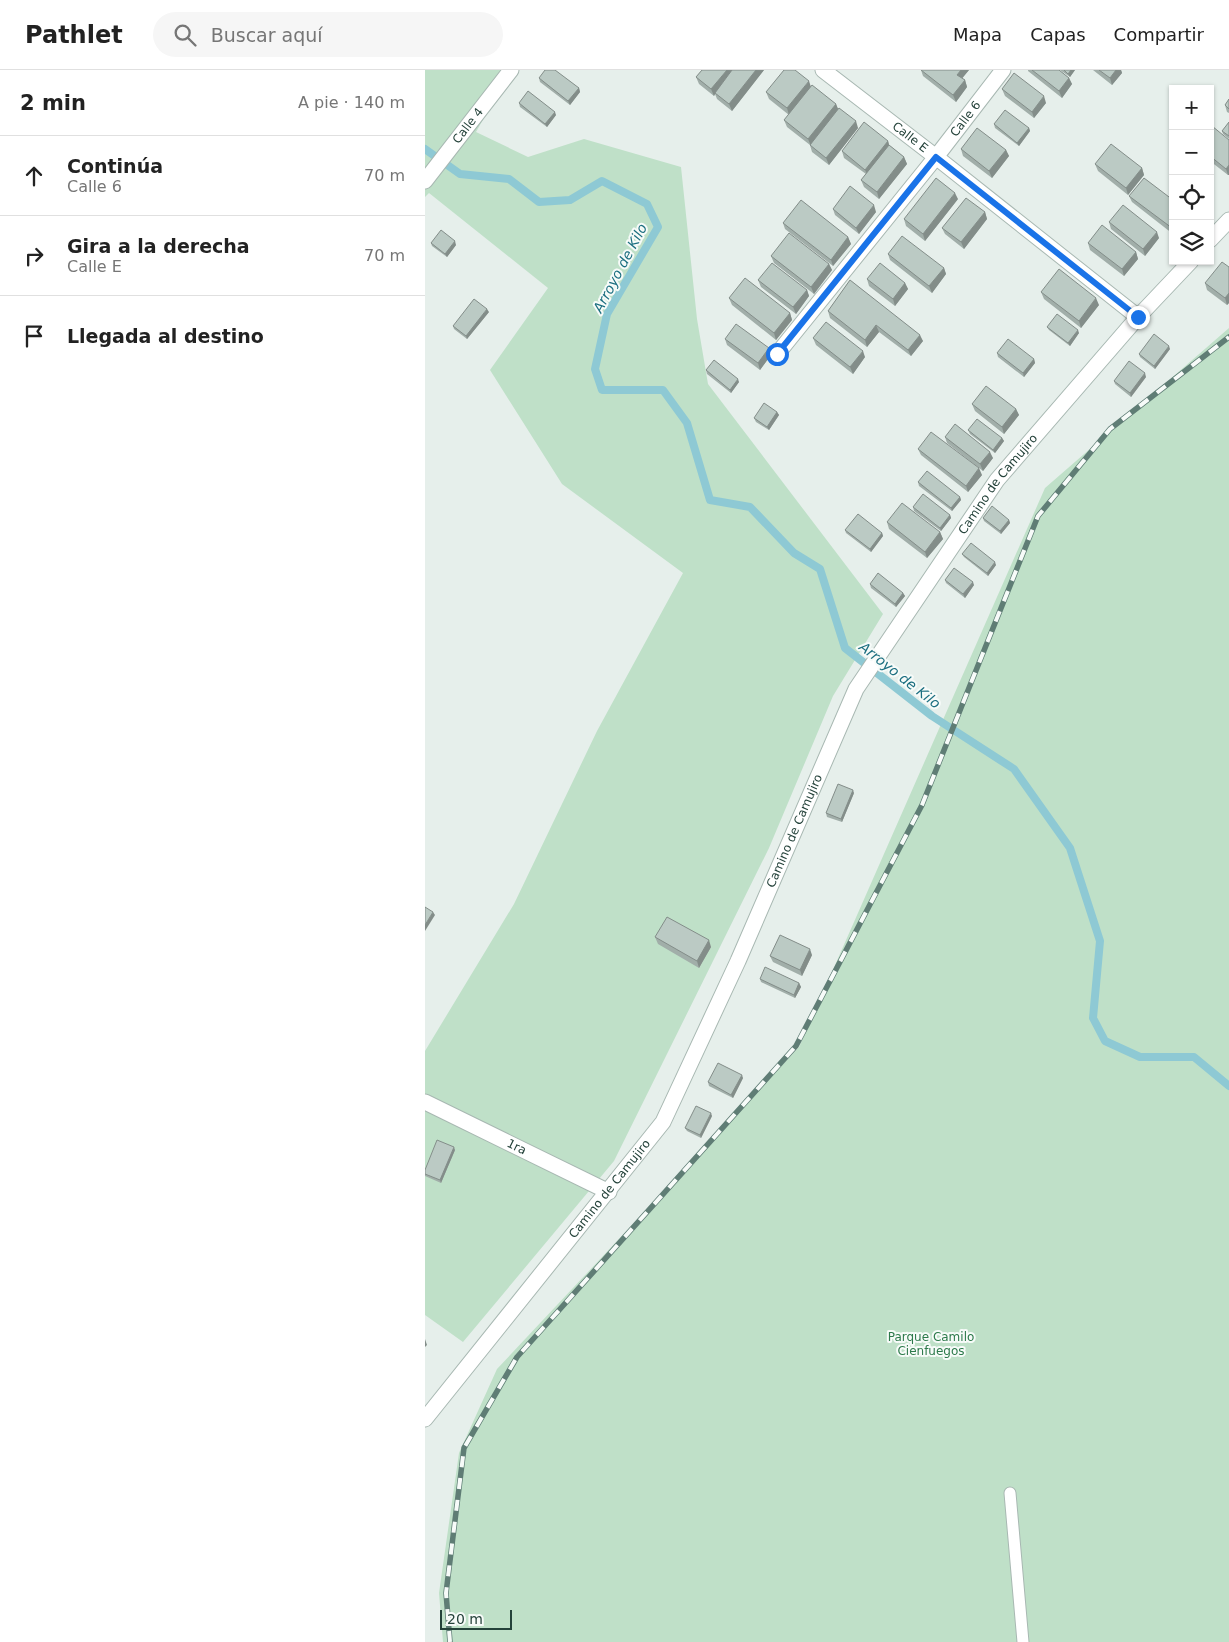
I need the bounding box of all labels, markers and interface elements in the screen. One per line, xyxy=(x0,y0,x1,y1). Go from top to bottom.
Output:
search box xyxy=(153,12,503,57)
text: Pathlet xyxy=(25,21,123,49)
icon: search xyxy=(171,21,199,49)
text: Buscar aquí xyxy=(211,24,323,46)
text: Mapa xyxy=(953,24,1002,45)
text: Capas xyxy=(1030,24,1086,45)
text: Compartir xyxy=(1114,24,1204,45)
map controls xyxy=(1169,85,1214,265)
button: + xyxy=(1169,85,1214,130)
text: 2 min xyxy=(20,91,86,115)
text: A pie · 140 m xyxy=(298,93,405,112)
street label: Calle 6 xyxy=(947,98,984,139)
street label: Calle 4 xyxy=(450,105,486,146)
street label: Calle E xyxy=(890,119,931,155)
button: − xyxy=(1169,130,1214,175)
text: Continúa xyxy=(67,155,163,177)
icon: ahead xyxy=(20,162,48,190)
text: 70 m xyxy=(364,166,405,185)
button: locate xyxy=(1169,175,1214,220)
text: Calle 6 xyxy=(67,177,122,196)
button: layers xyxy=(1169,220,1214,265)
water label: Arroyo de Kilo xyxy=(589,221,650,316)
text: Gira a la derecha xyxy=(67,235,250,257)
icon: right xyxy=(20,242,48,270)
text: 70 m xyxy=(364,246,405,265)
text: Calle E xyxy=(67,257,122,276)
route end xyxy=(1127,306,1150,329)
icon: arrive xyxy=(20,322,48,350)
text: Llegada al destino xyxy=(67,325,264,347)
route start xyxy=(766,343,789,366)
street label: Camino de Camujiro xyxy=(955,431,1040,537)
water label: Arroyo de Kilo xyxy=(856,638,944,712)
street label: Camino de Camujiro xyxy=(764,772,825,890)
street label: 1ra xyxy=(505,1136,529,1157)
street label: Camino de Camujiro xyxy=(566,1137,653,1241)
park label: Parque Camilo Cienfuegos xyxy=(888,1330,974,1358)
scale bar xyxy=(440,1607,513,1630)
text: 20 m xyxy=(447,1611,483,1627)

